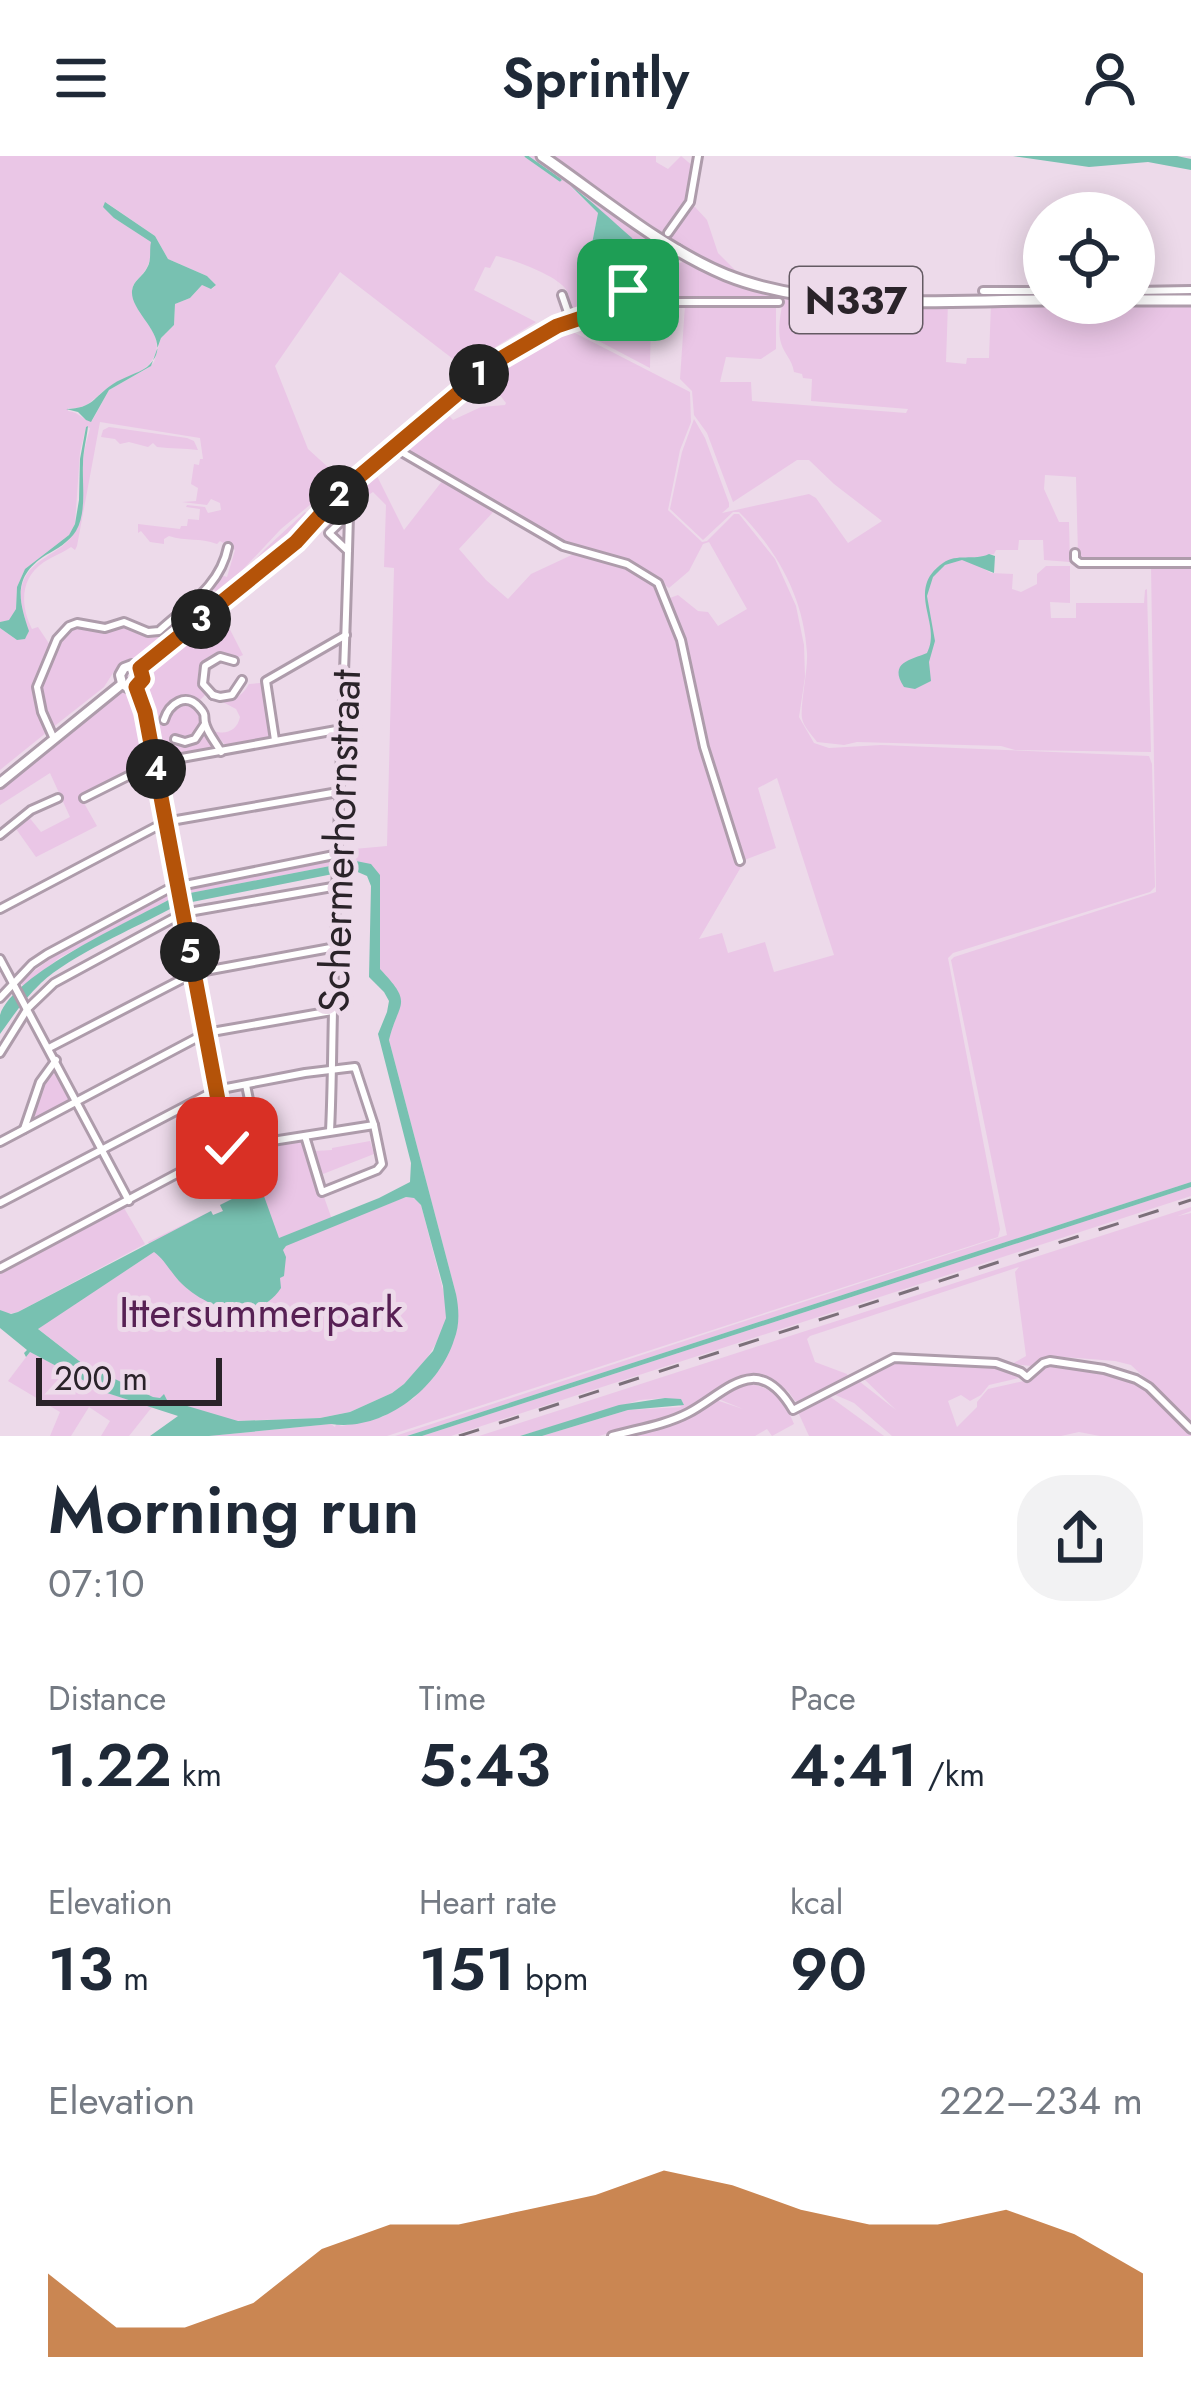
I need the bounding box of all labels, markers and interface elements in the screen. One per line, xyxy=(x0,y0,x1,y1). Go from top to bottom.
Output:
text: Sprintly xyxy=(502,39,689,117)
icon: menu xyxy=(48,45,114,111)
icon: person xyxy=(1077,45,1143,111)
map controls xyxy=(1023,192,1155,324)
button: locate xyxy=(1023,192,1155,324)
pin xyxy=(577,239,679,341)
icon: arrive xyxy=(595,257,661,323)
road number: N337 xyxy=(790,267,922,333)
pin: 1 xyxy=(449,344,509,404)
text: 1 xyxy=(471,350,487,397)
pin: 2 xyxy=(309,465,369,525)
text: 2 xyxy=(328,471,350,518)
pin: 3 xyxy=(171,589,231,649)
text: 3 xyxy=(191,595,211,642)
street label: Schermerhornstraat xyxy=(303,668,376,1014)
pin: 4 xyxy=(126,739,186,799)
text: 4 xyxy=(144,745,168,792)
pin: 5 xyxy=(160,922,220,982)
text: 5 xyxy=(179,928,201,975)
pin xyxy=(176,1097,278,1199)
icon: check xyxy=(194,1115,260,1181)
park label: Ittersummerpark xyxy=(119,1282,404,1343)
scale bar xyxy=(36,1352,222,1405)
text: 200 m xyxy=(54,1355,148,1402)
text: Morning run xyxy=(48,1462,419,1558)
button: share xyxy=(1017,1475,1143,1601)
text: 07:10 xyxy=(48,1555,145,1612)
text: Distance xyxy=(48,1675,166,1722)
text: Time xyxy=(419,1675,486,1722)
text: Pace xyxy=(790,1675,856,1722)
text: 1.22 xyxy=(48,1722,172,1809)
text: 5:43 xyxy=(419,1722,551,1809)
text: 4:41 xyxy=(790,1722,918,1809)
text: km xyxy=(172,1751,222,1798)
text: /km xyxy=(918,1751,985,1798)
text: Elevation xyxy=(48,1879,172,1926)
text: Heart rate xyxy=(419,1879,557,1926)
text: kcal xyxy=(790,1879,843,1926)
text: 13 xyxy=(48,1926,113,2013)
text: 151 xyxy=(419,1926,515,2013)
text: 90 xyxy=(790,1926,867,2013)
text: m xyxy=(113,1955,149,2002)
text: bpm xyxy=(515,1955,588,2002)
text: Elevation xyxy=(48,2072,195,2129)
text: 222–234 m xyxy=(939,2072,1143,2129)

